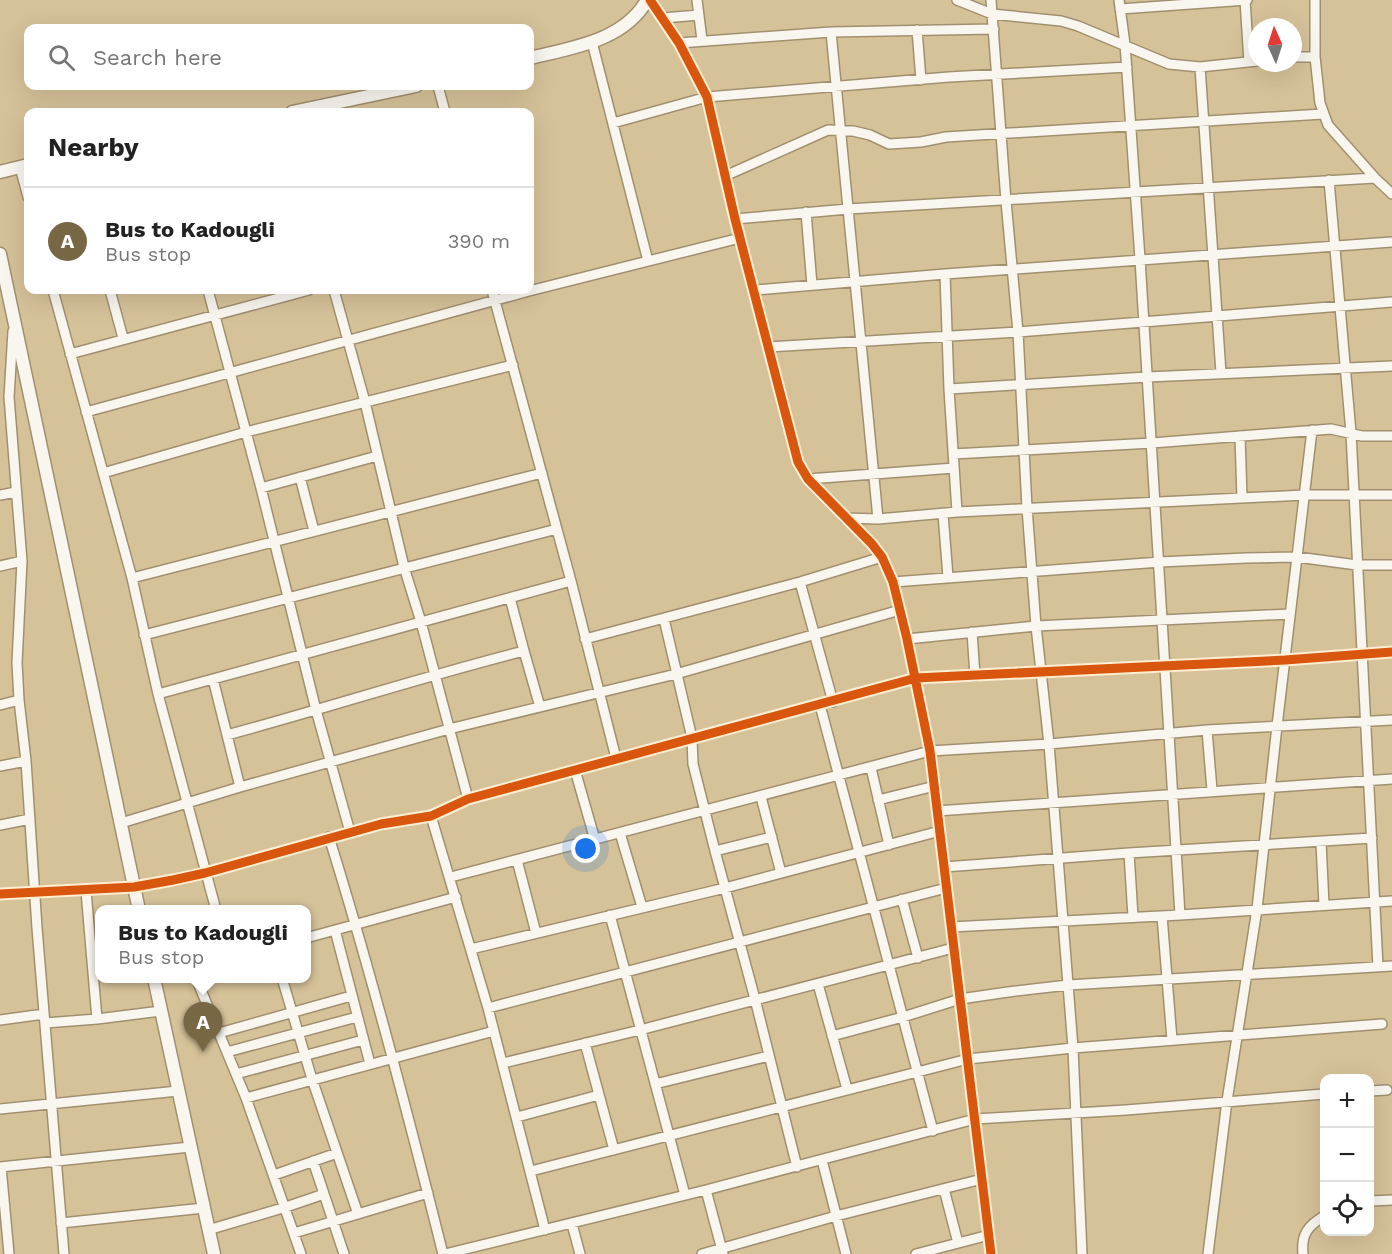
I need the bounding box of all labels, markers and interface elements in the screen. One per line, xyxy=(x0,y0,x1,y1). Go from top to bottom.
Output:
north arrow xyxy=(1248,18,1302,72)
search box xyxy=(24,24,534,90)
icon: search xyxy=(45,41,78,74)
text: Search here xyxy=(93,45,222,70)
text: Nearby xyxy=(48,132,139,162)
text: Bus to Kadougli xyxy=(105,217,275,242)
text: A xyxy=(61,229,74,253)
text: 390 m xyxy=(448,229,510,253)
text: Bus stop xyxy=(105,242,191,266)
your location xyxy=(571,834,600,863)
popup xyxy=(95,905,311,983)
text: Bus to Kadougli xyxy=(118,920,288,945)
text: Bus stop xyxy=(118,945,204,969)
pin: A xyxy=(184,1002,222,1052)
map controls xyxy=(1320,1074,1374,1236)
button: + xyxy=(1320,1074,1374,1128)
button: − xyxy=(1320,1128,1374,1182)
button: locate xyxy=(1320,1182,1374,1236)

